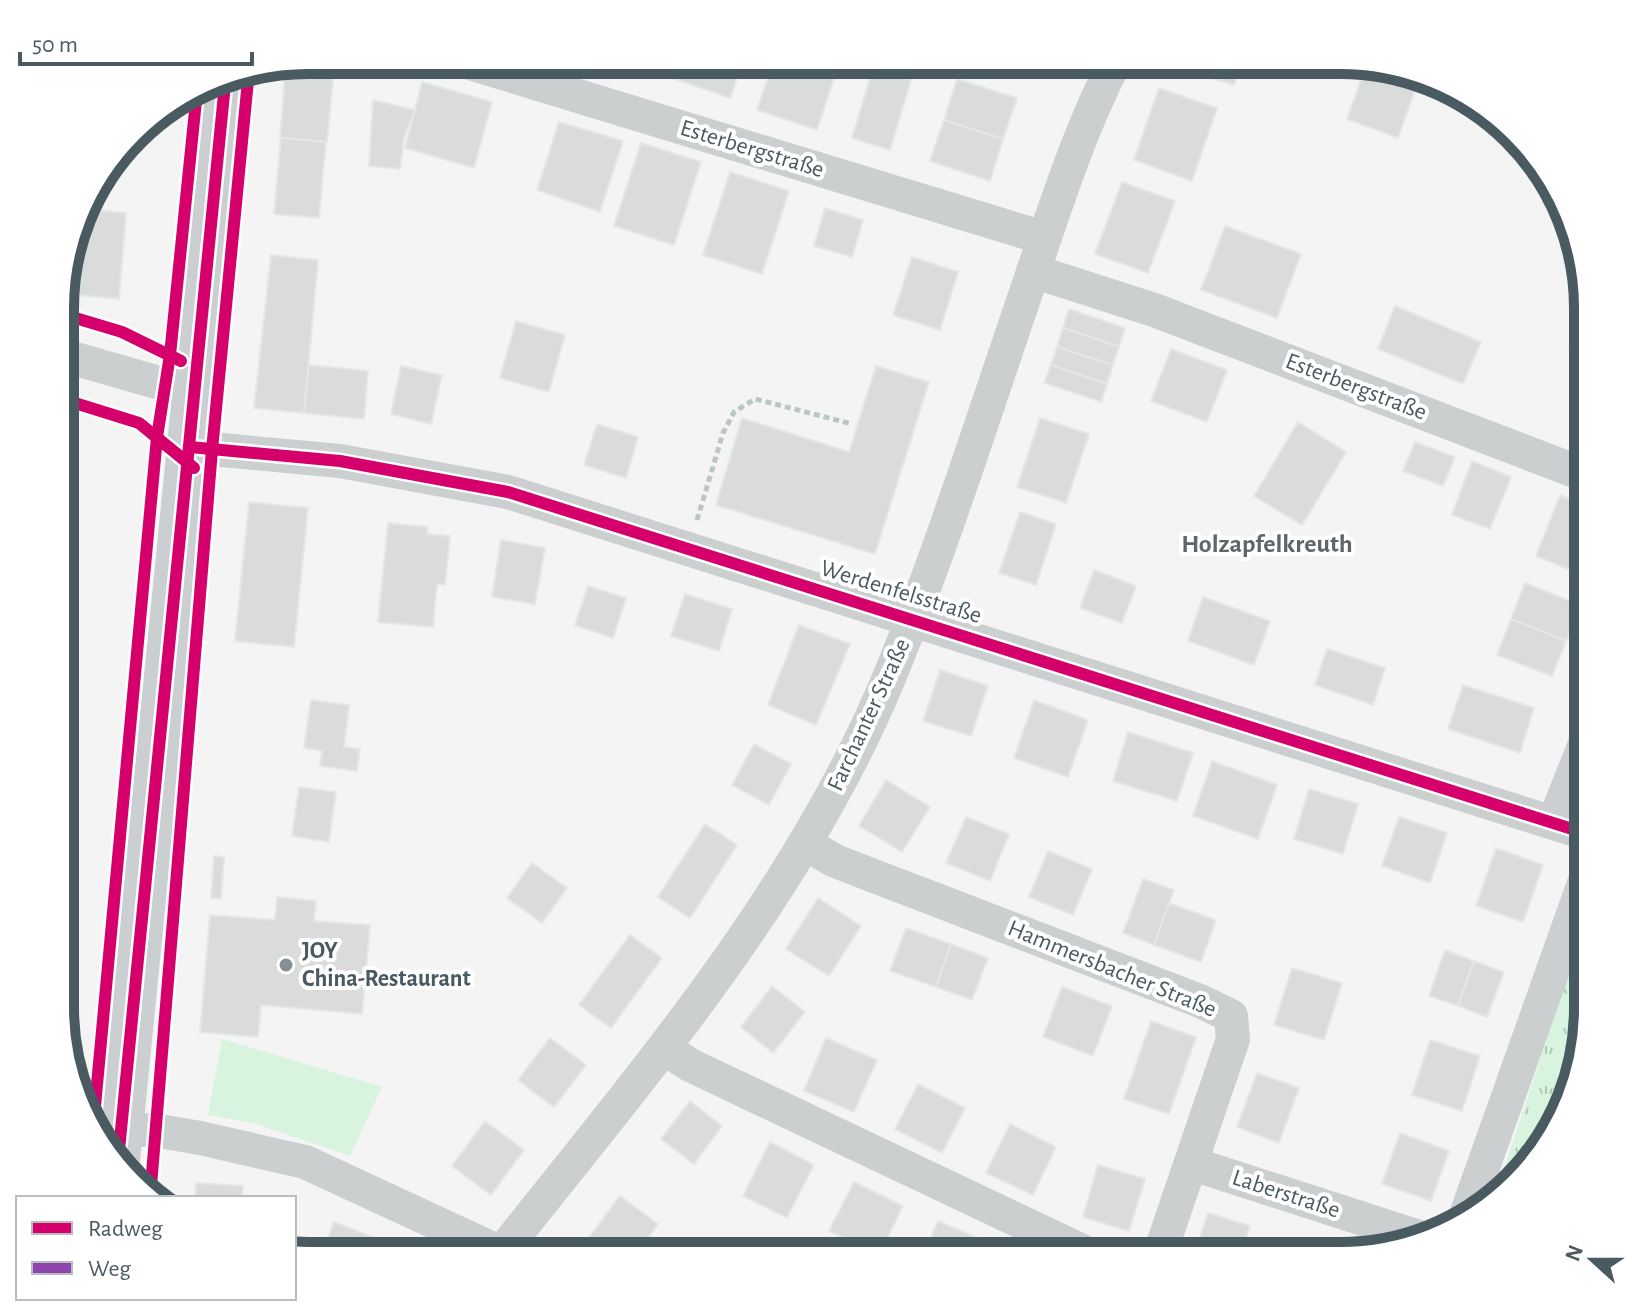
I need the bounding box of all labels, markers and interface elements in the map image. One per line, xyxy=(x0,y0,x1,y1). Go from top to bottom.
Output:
scale bar xyxy=(20,16,252,66)
text: 50 m xyxy=(32,33,78,57)
street label: Esterbergstraße xyxy=(677,116,827,182)
street label: Esterbergstraße xyxy=(1282,349,1430,425)
district label: Holzapfelkreuth xyxy=(1181,531,1353,557)
street label: Werdenfelsstraße xyxy=(818,556,984,628)
street label: Farchanter Straße xyxy=(823,635,915,795)
street label: Hammersbacher Straße xyxy=(1004,916,1220,1022)
place label: JOY China-Restaurant xyxy=(302,939,471,991)
marker: JOY China-Restaurant xyxy=(277,956,295,974)
street label: Laberstraße xyxy=(1229,1165,1343,1223)
legend xyxy=(16,1196,296,1300)
text: Radweg xyxy=(88,1217,163,1241)
north arrow xyxy=(1552,1220,1632,1300)
text: N xyxy=(1561,1242,1587,1264)
text: Weg xyxy=(88,1257,131,1281)

